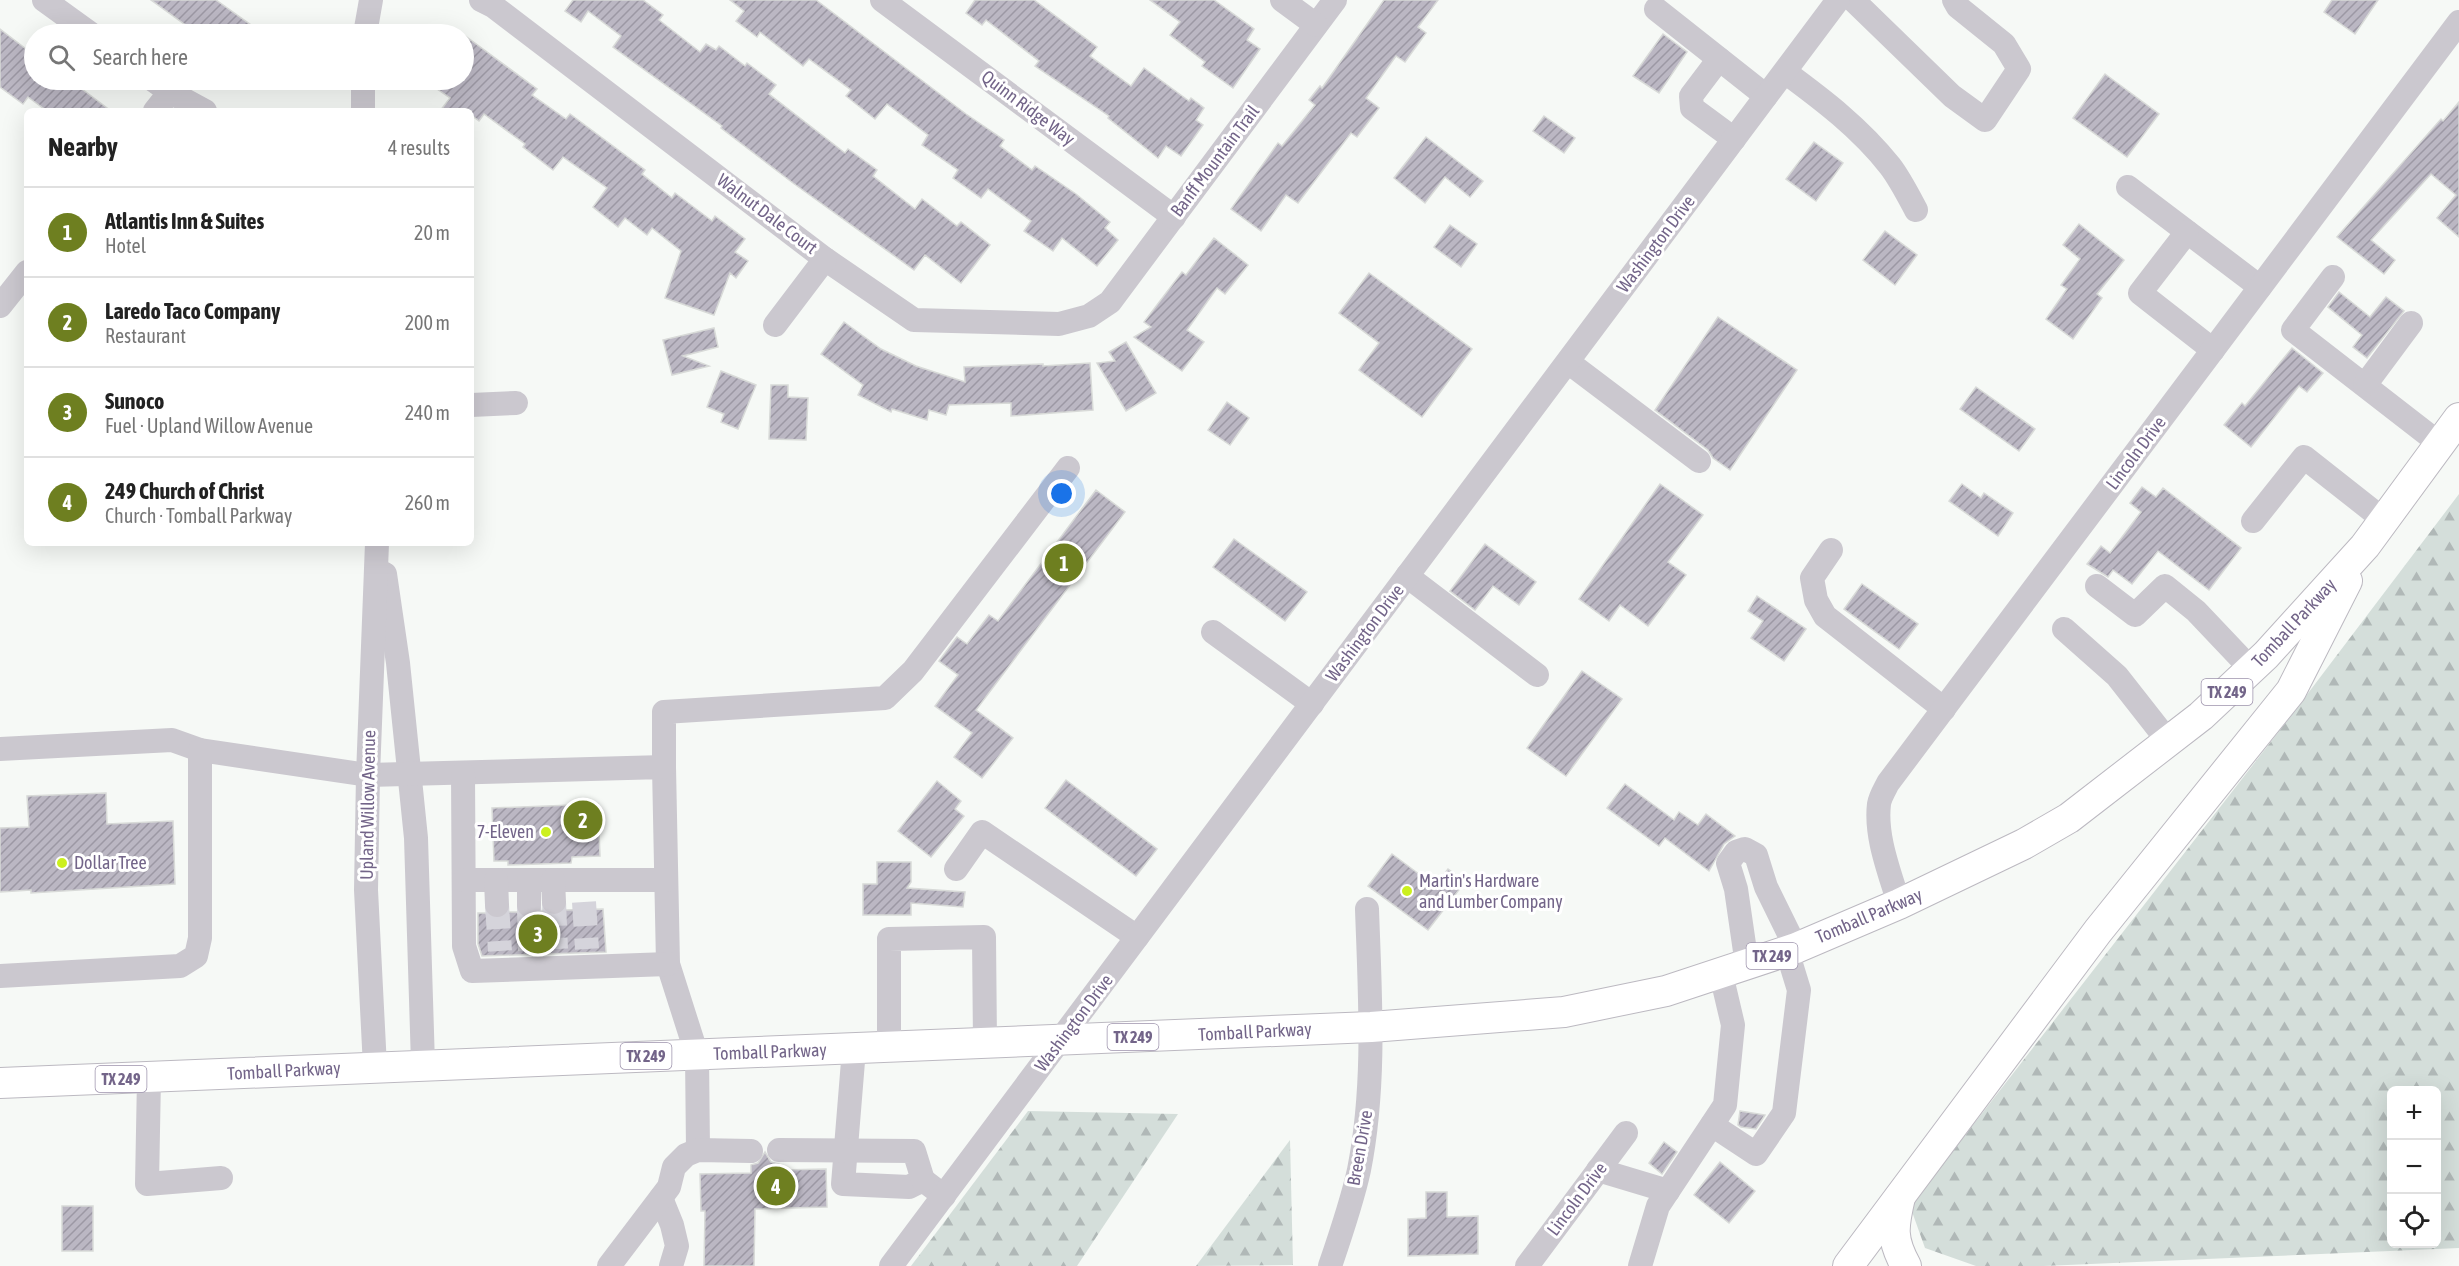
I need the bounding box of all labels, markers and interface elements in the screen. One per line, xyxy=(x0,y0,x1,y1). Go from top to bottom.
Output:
search box xyxy=(24,24,474,90)
icon: search xyxy=(45,41,78,74)
text: Search here xyxy=(93,44,188,70)
street label: Quinn Ridge Way xyxy=(978,66,1079,149)
street label: Banff Mountain Trail xyxy=(1166,101,1263,220)
text: Nearby xyxy=(48,132,118,162)
text: 4 results xyxy=(388,136,450,159)
street label: Walnut Dale Court xyxy=(713,169,822,258)
street label: Washington Drive xyxy=(1612,191,1699,296)
text: Atlantis Inn & Suites xyxy=(105,208,264,234)
text: 1 xyxy=(63,221,72,244)
text: 20 m xyxy=(414,221,450,244)
text: Hotel xyxy=(105,234,146,257)
text: Laredo Taco Company xyxy=(105,298,280,324)
text: 2 xyxy=(63,311,72,334)
text: 200 m xyxy=(405,311,450,334)
text: Restaurant xyxy=(105,324,186,347)
text: Sunoco xyxy=(105,388,164,414)
text: 3 xyxy=(63,401,72,424)
text: 240 m xyxy=(405,401,450,424)
street label: Lincoln Drive xyxy=(2101,412,2170,493)
text: Fuel · Upland Willow Avenue xyxy=(105,414,313,437)
text: 249 Church of Christ xyxy=(105,478,264,504)
your location xyxy=(1047,479,1076,508)
text: 4 xyxy=(63,491,72,514)
text: 260 m xyxy=(405,491,450,514)
text: Church · Tomball Parkway xyxy=(105,504,292,527)
pin: 1 xyxy=(1044,540,1084,586)
street label: Tomball Parkway xyxy=(2247,574,2340,671)
street label: Washington Drive xyxy=(1321,580,1408,685)
road number: TX 249 xyxy=(2202,679,2252,705)
street label: Upland Willow Avenue xyxy=(356,730,379,880)
pin: 2 xyxy=(564,798,602,842)
place label: 7-Eleven xyxy=(477,821,534,842)
marker: 7-Eleven xyxy=(539,825,553,839)
place label: Dollar Tree xyxy=(74,852,147,873)
marker: Dollar Tree xyxy=(55,856,69,870)
place label: Martin's Hardware and Lumber Company xyxy=(1419,870,1563,912)
marker: Martin's Hardware and Lumber Company xyxy=(1400,884,1414,898)
street label: Tomball Parkway xyxy=(1812,884,1925,947)
pin: 3 xyxy=(518,912,558,956)
road number: TX 249 xyxy=(1746,943,1798,969)
street label: Washington Drive xyxy=(1030,970,1117,1075)
street label: Tomball Parkway xyxy=(1198,1018,1312,1045)
road number: TX 249 xyxy=(1108,1024,1158,1050)
street label: Tomball Parkway xyxy=(713,1039,827,1064)
road number: TX 249 xyxy=(620,1043,672,1069)
street label: Tomball Parkway xyxy=(227,1057,341,1084)
road number: TX 249 xyxy=(96,1066,146,1092)
map controls xyxy=(2387,1086,2441,1248)
button: + xyxy=(2387,1086,2441,1140)
street label: Breen Drive xyxy=(1343,1109,1376,1187)
button: − xyxy=(2387,1140,2441,1194)
street label: Lincoln Drive xyxy=(1542,1158,1611,1239)
pin: 4 xyxy=(756,1164,796,1208)
button: locate xyxy=(2387,1194,2441,1248)

